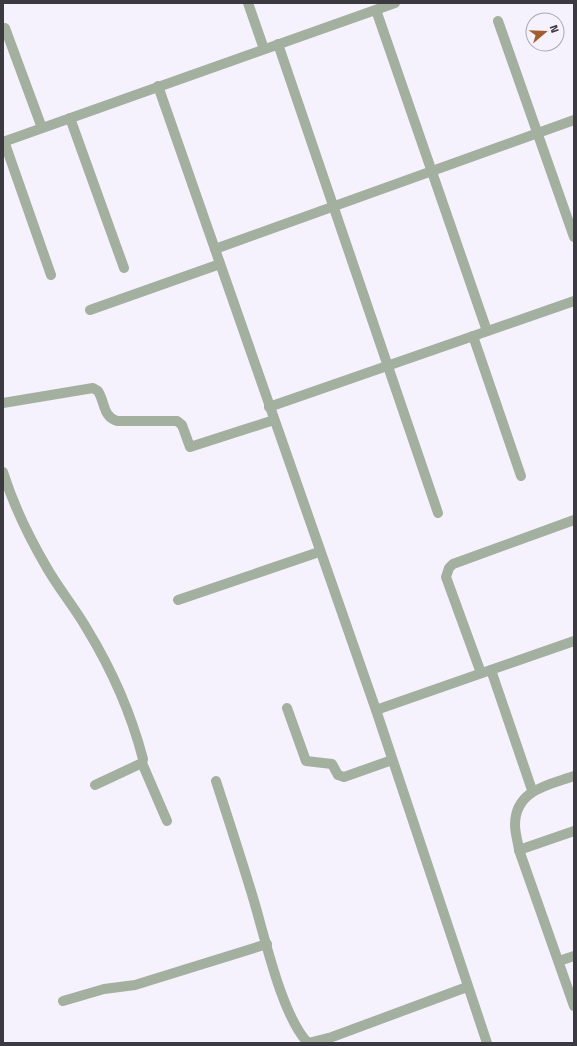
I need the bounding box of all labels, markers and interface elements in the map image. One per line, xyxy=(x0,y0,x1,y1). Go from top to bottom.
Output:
north arrow xyxy=(525,12,565,52)
text: N xyxy=(546,23,563,35)

